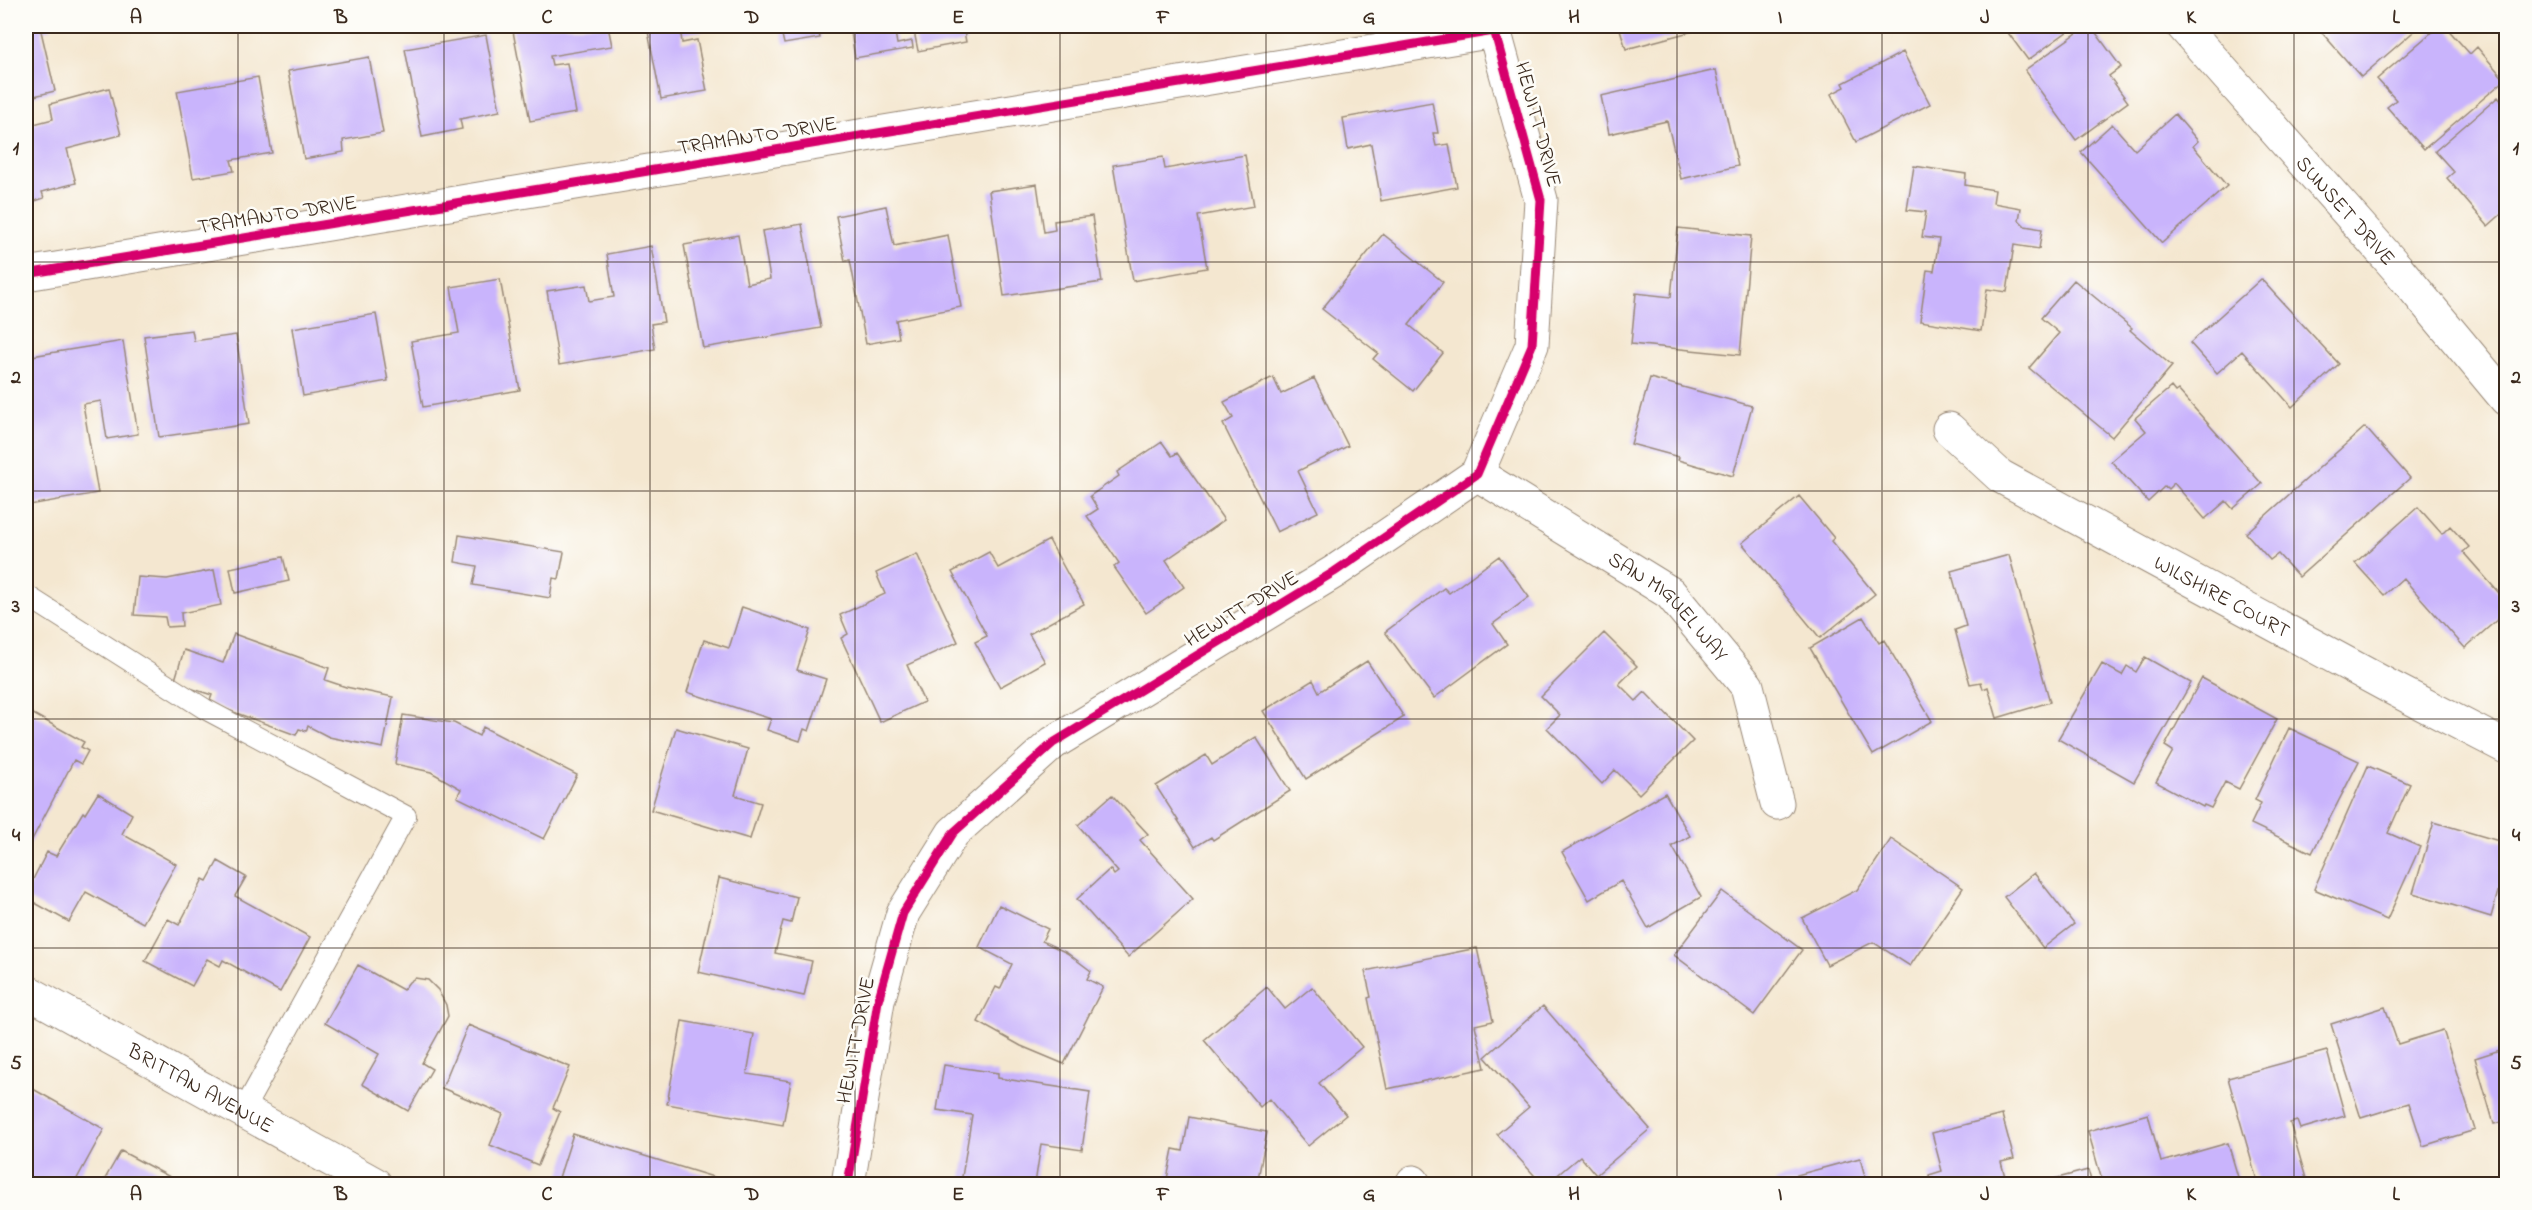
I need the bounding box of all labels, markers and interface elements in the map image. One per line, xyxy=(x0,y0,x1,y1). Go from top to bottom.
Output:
text: A xyxy=(130,4,142,33)
text: B xyxy=(333,4,348,33)
text: C xyxy=(542,4,553,33)
text: D xyxy=(744,4,759,33)
text: E xyxy=(952,4,964,33)
text: F xyxy=(1156,4,1170,33)
text: G xyxy=(1363,4,1376,33)
text: H xyxy=(1568,4,1580,33)
text: I xyxy=(1778,4,1783,33)
text: J xyxy=(1980,4,1990,33)
text: K xyxy=(2186,4,2197,33)
text: L xyxy=(2392,4,2400,33)
street label: HEWITT DRIVE xyxy=(1506,58,1568,191)
street label: TRAMANTO DRIVE xyxy=(676,110,839,164)
text: 1 xyxy=(13,135,20,164)
text: 1 xyxy=(2513,135,2520,164)
street label: SUNSET DRIVE xyxy=(2288,150,2401,273)
street label: TRAMANTO DRIVE xyxy=(196,189,359,243)
text: 2 xyxy=(10,364,21,393)
text: 2 xyxy=(2510,364,2521,393)
street label: SAN MIGUEL WAY xyxy=(1601,545,1734,669)
street label: WILSHIRE COURT xyxy=(2148,549,2295,647)
street label: HEWITT DRIVE xyxy=(1179,564,1305,656)
text: 3 xyxy=(11,593,20,622)
text: 3 xyxy=(2511,593,2520,622)
text: 4 xyxy=(12,822,21,851)
text: 4 xyxy=(2512,822,2521,851)
street label: HEWITT DRIVE xyxy=(830,974,884,1106)
street label: BRITTAN AVENUE xyxy=(121,1037,279,1142)
text: 5 xyxy=(10,1050,22,1079)
text: 5 xyxy=(2510,1050,2522,1079)
text: A xyxy=(130,1181,142,1210)
text: B xyxy=(333,1181,348,1210)
text: C xyxy=(542,1181,553,1210)
text: D xyxy=(744,1181,759,1210)
text: E xyxy=(952,1181,964,1210)
text: F xyxy=(1156,1181,1170,1210)
text: G xyxy=(1363,1181,1376,1210)
text: H xyxy=(1568,1181,1580,1210)
text: I xyxy=(1778,1181,1783,1210)
text: J xyxy=(1980,1181,1990,1210)
text: K xyxy=(2186,1181,2197,1210)
text: L xyxy=(2392,1181,2400,1210)

